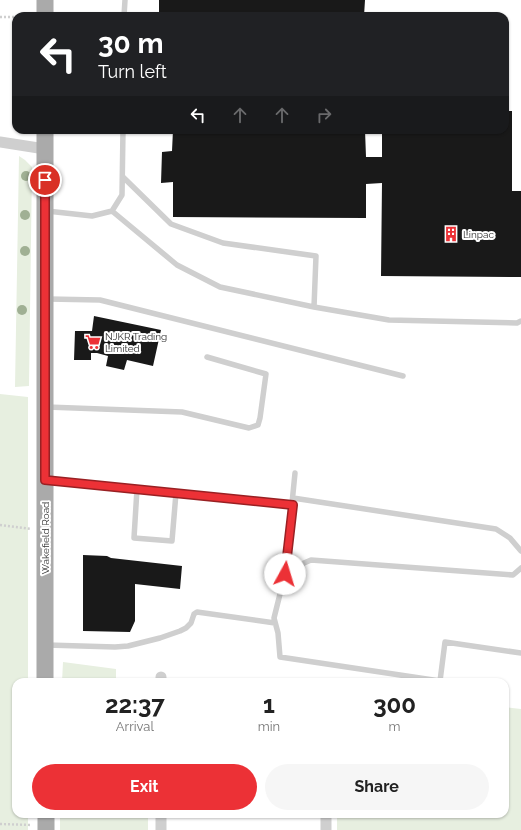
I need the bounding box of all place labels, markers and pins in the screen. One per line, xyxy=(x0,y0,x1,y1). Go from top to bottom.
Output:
pin xyxy=(28,163,62,197)
building icon: Linpac xyxy=(442,225,460,243)
place label: Linpac xyxy=(463,229,494,240)
place label: NJKR Trading Limited xyxy=(105,331,167,354)
supermarket icon: NJKR Trading Limited xyxy=(84,333,102,351)

